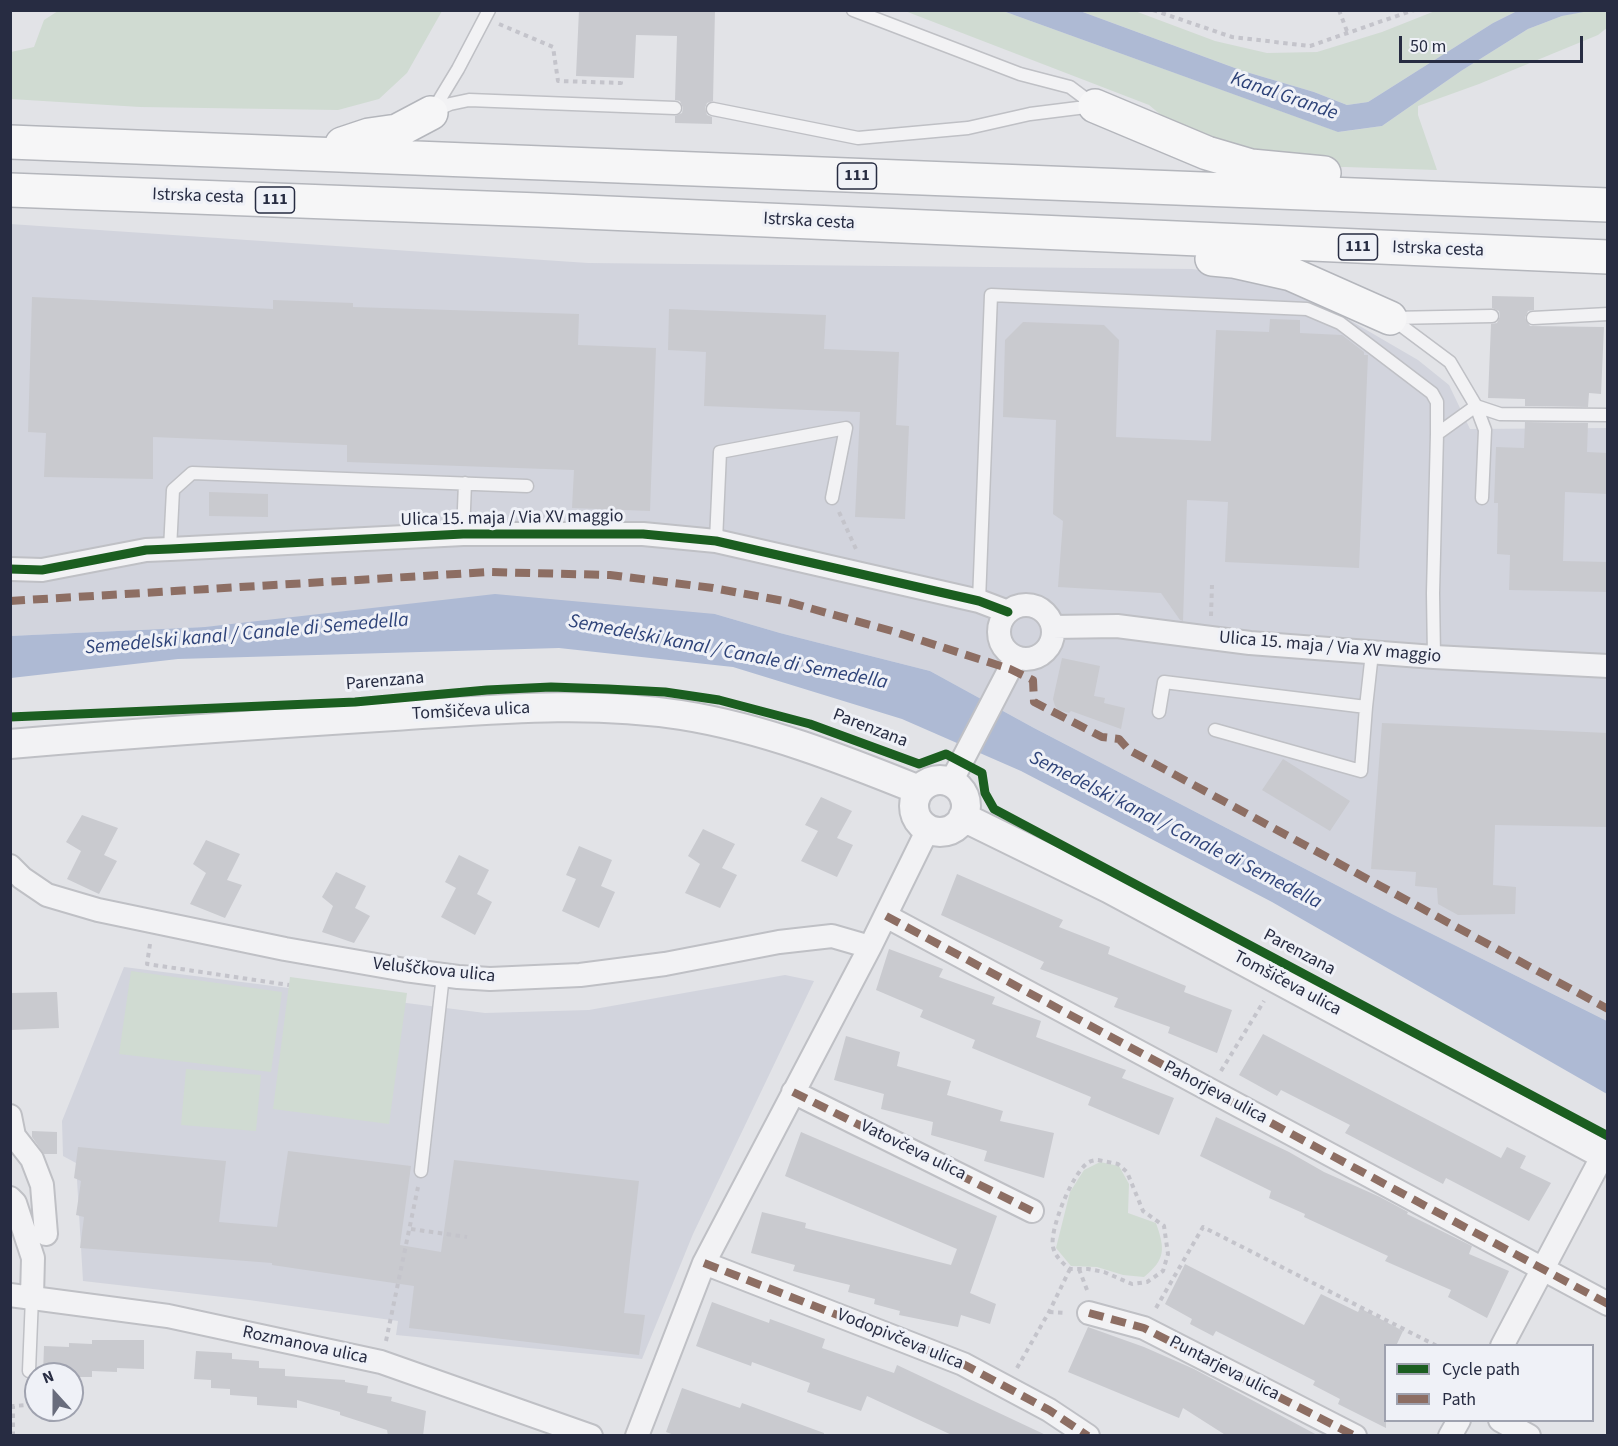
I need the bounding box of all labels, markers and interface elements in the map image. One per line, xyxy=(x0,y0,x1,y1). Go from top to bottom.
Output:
scale bar xyxy=(1402,24,1586,62)
text: 50 m xyxy=(1410,34,1446,59)
water label: Kanal Grande xyxy=(1227,67,1341,127)
road number: 111 xyxy=(838,163,876,189)
street label: Istrska cesta xyxy=(152,185,244,209)
road number: 111 xyxy=(256,187,294,213)
street label: Istrska cesta xyxy=(763,209,855,235)
road number: 111 xyxy=(1338,234,1378,260)
street label: Istrska cesta xyxy=(1392,238,1484,262)
street label: Ulica 15. maja / Via XV maggio xyxy=(400,506,624,532)
water label: Semedelski kanal / Canale di Semedella xyxy=(84,609,410,661)
water label: Semedelski kanal / Canale di Semedella xyxy=(566,610,890,696)
street label: Ulica 15. maja / Via XV maggio xyxy=(1218,628,1442,668)
street label: Parenzana xyxy=(345,668,425,696)
street label: Tomšičeva ulica xyxy=(411,698,531,726)
street label: Parenzana xyxy=(829,705,911,753)
water label: Semedelski kanal / Canale di Semedella xyxy=(1025,747,1325,915)
street label: Parenzana xyxy=(1259,925,1339,981)
street label: Tomšičeva ulica xyxy=(1230,947,1344,1021)
street label: Veluščkova ulica xyxy=(372,954,496,988)
street label: Pahorjeva ulica xyxy=(1159,1057,1271,1129)
street label: Vatovčeva ulica xyxy=(857,1116,969,1186)
street label: Vodopivčeva ulica xyxy=(833,1305,967,1375)
street label: Rozmanova ulica xyxy=(240,1322,370,1370)
street label: Puntarjeva ulica xyxy=(1165,1332,1283,1406)
legend xyxy=(1384,1344,1594,1422)
text: Cycle path xyxy=(1442,1357,1520,1382)
north arrow xyxy=(24,1362,84,1422)
text: N xyxy=(39,1365,57,1389)
text: Path xyxy=(1442,1387,1476,1412)

